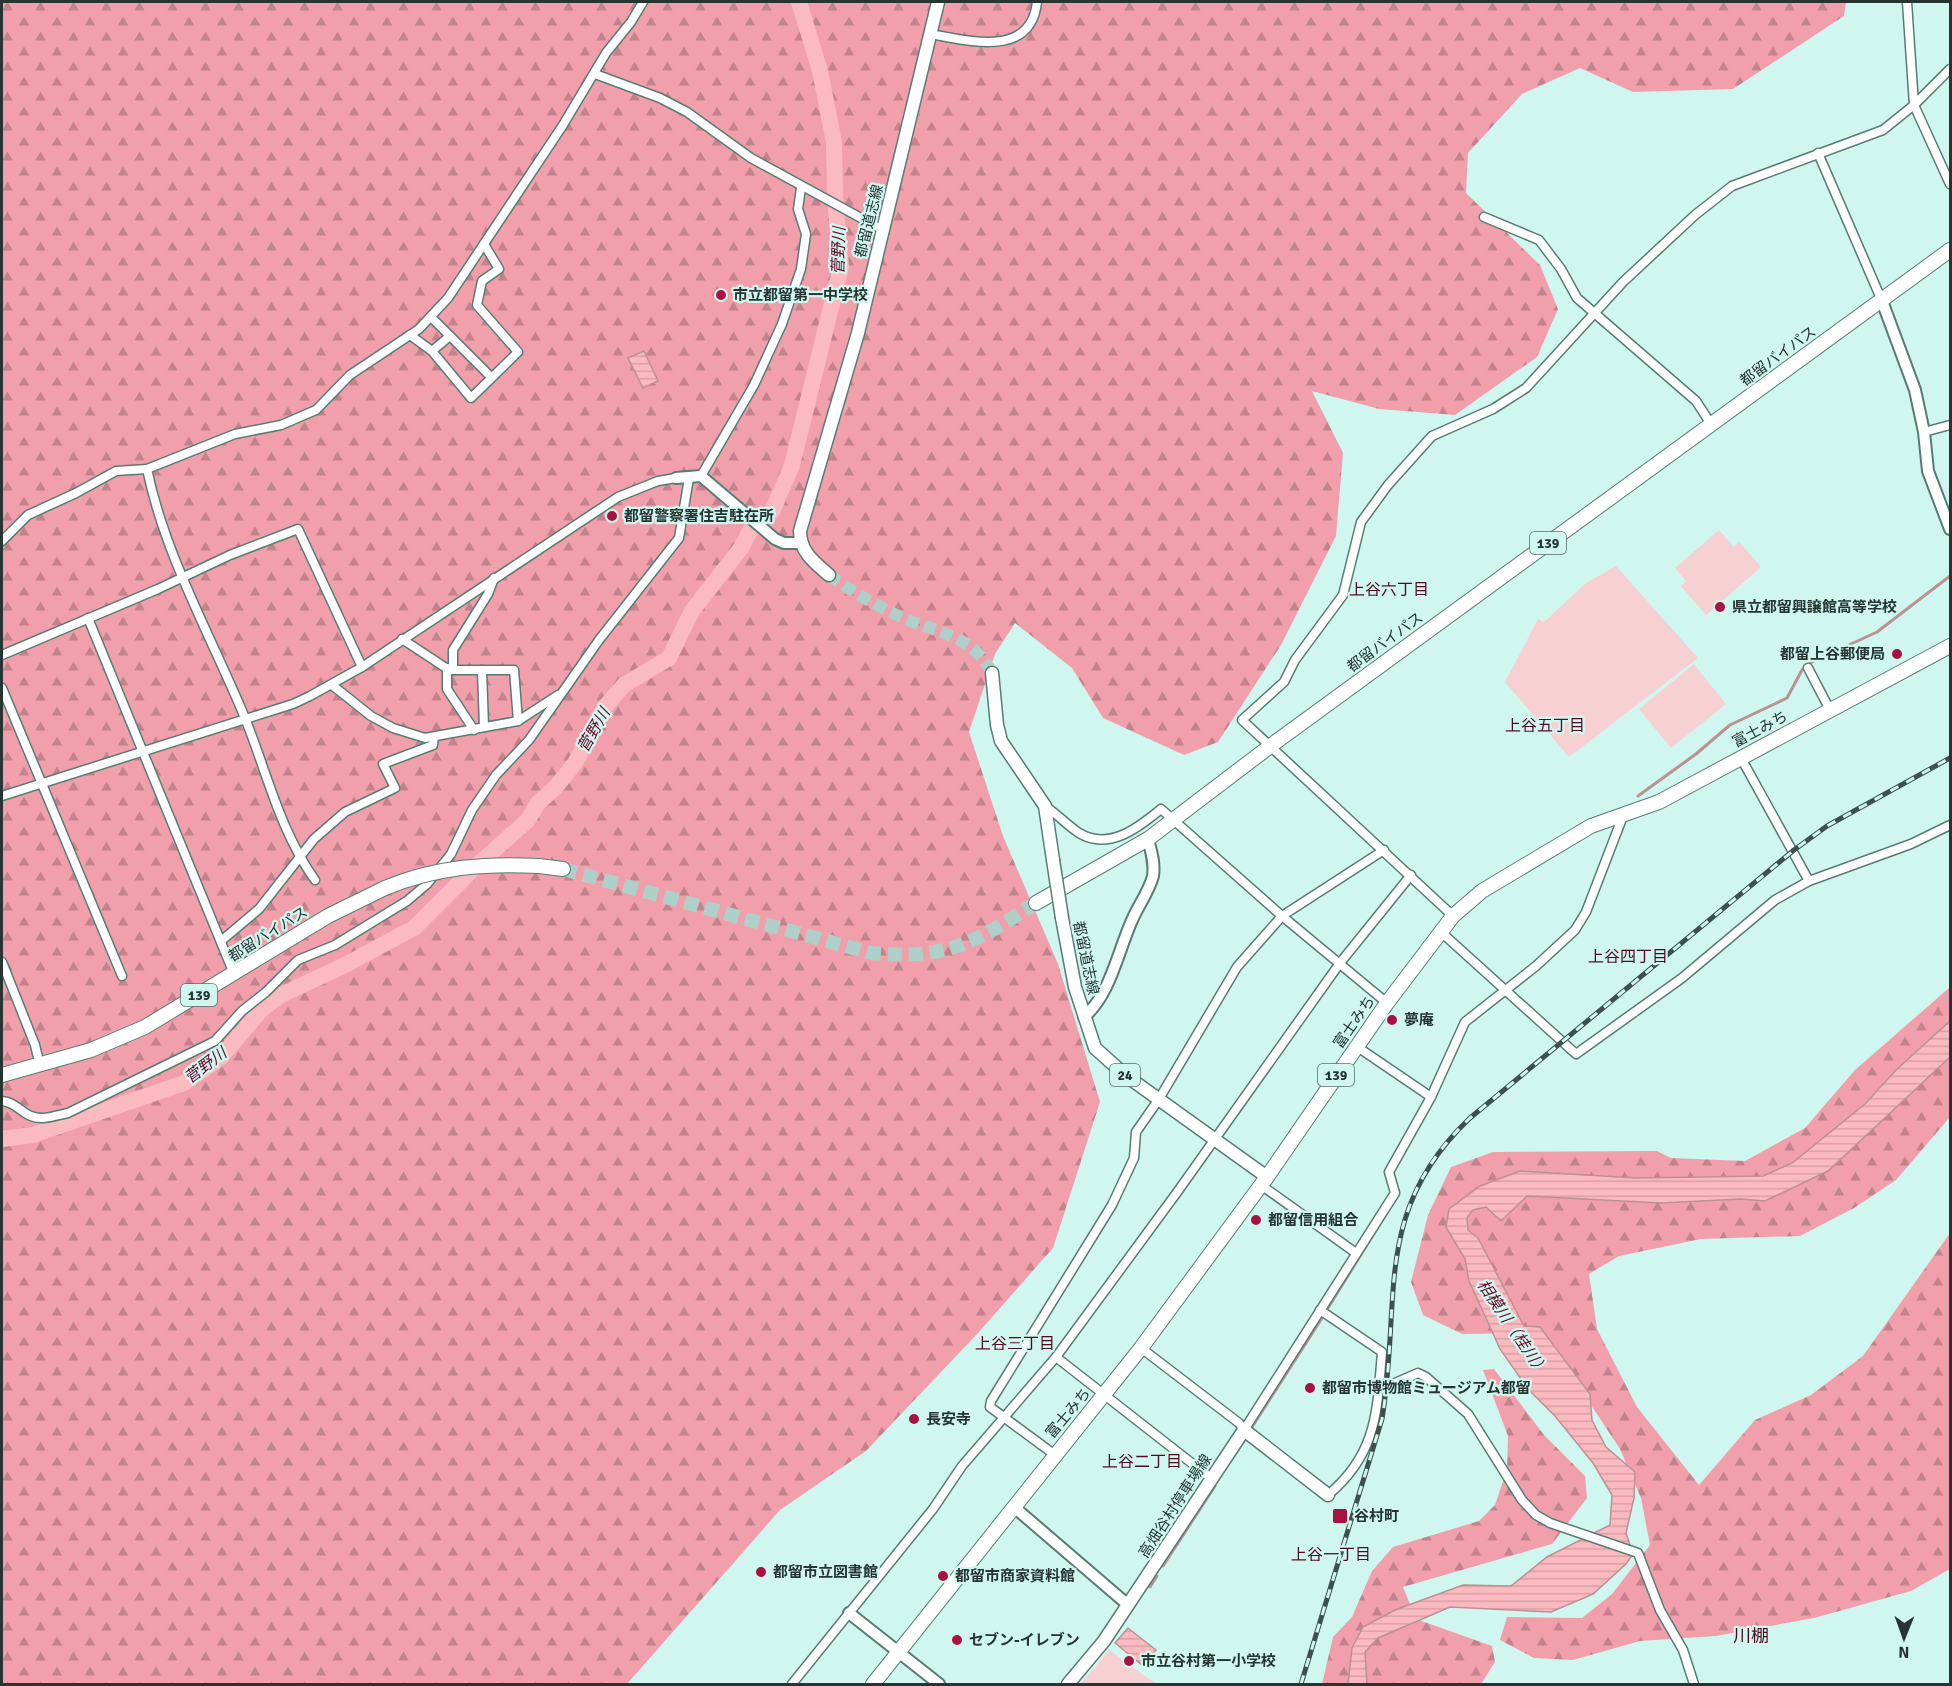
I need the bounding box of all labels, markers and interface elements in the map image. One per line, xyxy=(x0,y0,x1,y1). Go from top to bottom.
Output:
street label: 都留道志線 xyxy=(851,182,887,260)
water label: 菅野川 xyxy=(829,225,849,275)
place label: 市立都留第一中学校 xyxy=(733,286,868,304)
marker: 市立都留第一中学校 xyxy=(714,288,728,302)
street label: 都留バイパス xyxy=(1736,322,1820,390)
place label: 都留警察署住吉駐在所 xyxy=(624,507,774,525)
marker: 都留警察署住吉駐在所 xyxy=(605,509,619,523)
road number: 139 xyxy=(1530,532,1566,554)
district label: 上谷六丁目 xyxy=(1349,580,1429,600)
place label: 県立都留興譲館高等学校 xyxy=(1732,598,1897,616)
marker: 県立都留興譲館高等学校 xyxy=(1713,600,1727,614)
street label: 都留バイパス xyxy=(1343,608,1427,676)
place label: 都留上谷郵便局 xyxy=(1780,645,1885,663)
marker: 都留上谷郵便局 xyxy=(1890,647,1904,661)
water label: 菅野川 xyxy=(573,703,616,756)
street label: 富士みち xyxy=(1729,707,1791,751)
district label: 上谷五丁目 xyxy=(1505,716,1585,736)
street label: 都留バイパス xyxy=(225,903,311,965)
street label: 都留道志線 xyxy=(1069,919,1103,997)
district label: 上谷四丁目 xyxy=(1588,947,1668,967)
road number: 139 xyxy=(181,984,217,1006)
street label: 富士みち xyxy=(1329,992,1379,1052)
place label: 夢庵 xyxy=(1404,1011,1434,1029)
marker: 夢庵 xyxy=(1385,1013,1399,1027)
water label: 菅野川 xyxy=(180,1042,232,1088)
road number: 24 xyxy=(1110,1064,1140,1086)
road number: 139 xyxy=(1318,1064,1354,1086)
place label: 都留信用組合 xyxy=(1268,1211,1359,1229)
marker: 都留信用組合 xyxy=(1249,1213,1263,1227)
water label: 相模川（桂川） xyxy=(1473,1276,1552,1380)
district label: 上谷三丁目 xyxy=(975,1334,1055,1354)
place label: 都留市博物館ミュージアム都留 xyxy=(1322,1379,1531,1397)
marker: 都留市博物館ミュージアム都留 xyxy=(1303,1381,1317,1395)
street label: 富士みち xyxy=(1042,1384,1094,1442)
place label: 長安寺 xyxy=(926,1410,971,1428)
marker: 長安寺 xyxy=(907,1412,921,1426)
street label: 高畑谷村停車場線 xyxy=(1135,1451,1215,1561)
district label: 上谷二丁目 xyxy=(1102,1452,1182,1472)
marker: 谷村町 xyxy=(1331,1507,1349,1525)
place label: 谷村町 xyxy=(1354,1507,1399,1525)
district label: 上谷一丁目 xyxy=(1291,1545,1371,1565)
place label: 都留市立図書館 xyxy=(773,1563,878,1581)
marker: 都留市立図書館 xyxy=(754,1565,768,1579)
place label: 都留市商家資料館 xyxy=(955,1567,1075,1585)
marker: 都留市商家資料館 xyxy=(936,1569,950,1583)
north arrow xyxy=(1874,1608,1934,1668)
district label: 川棚 xyxy=(1733,1625,1769,1647)
place label: セブン-イレブン xyxy=(969,1631,1080,1649)
marker: セブン-イレブン xyxy=(950,1633,964,1647)
text: N xyxy=(1898,1642,1909,1662)
place label: 市立谷村第一小学校 xyxy=(1141,1652,1276,1670)
marker: 市立谷村第一小学校 xyxy=(1122,1654,1136,1668)

